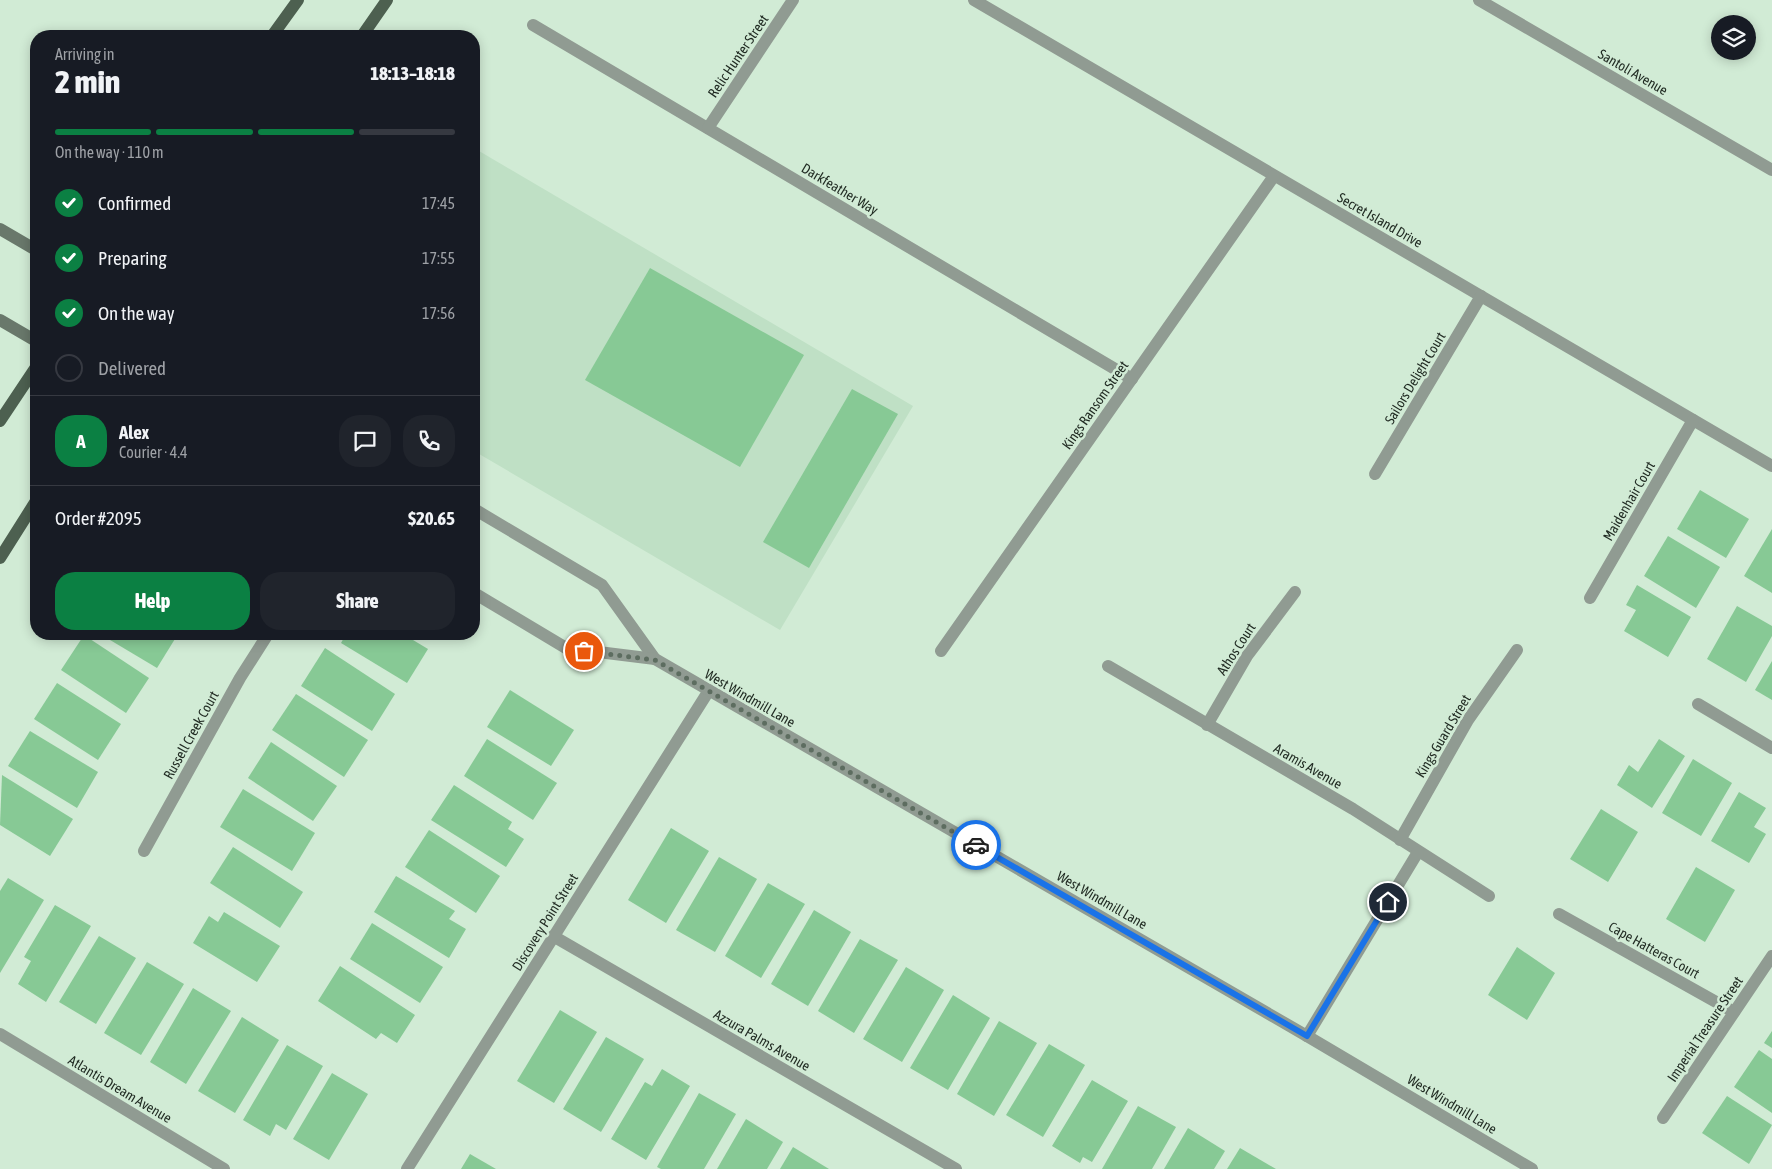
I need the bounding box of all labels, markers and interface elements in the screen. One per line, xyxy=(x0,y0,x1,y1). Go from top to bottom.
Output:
street label: Relic Hunter Street xyxy=(705,12,771,100)
map controls xyxy=(1711,15,1756,60)
button: layers xyxy=(1711,15,1756,60)
text: Arriving in xyxy=(55,45,115,63)
street label: Santoli Avenue xyxy=(1596,46,1670,98)
text: 18:13–18:18 xyxy=(370,62,455,84)
text: 2 min xyxy=(55,63,120,100)
text: On the way · 110 m xyxy=(55,143,164,161)
street label: Darkfeather Way xyxy=(799,160,881,218)
icon: check xyxy=(55,189,83,217)
street label: Secret Island Drive xyxy=(1335,189,1425,251)
text: Confirmed xyxy=(98,192,171,214)
text: 17:45 xyxy=(422,194,455,212)
icon: check xyxy=(55,244,83,272)
text: Preparing xyxy=(98,247,167,269)
text: 17:55 xyxy=(422,249,455,267)
icon: check xyxy=(55,299,83,327)
text: On the way xyxy=(98,302,175,324)
text: 17:56 xyxy=(422,304,455,322)
street label: Sailors Delight Court xyxy=(1381,329,1449,427)
text: Delivered xyxy=(98,357,166,379)
street label: Kings Ransom Street xyxy=(1059,358,1131,452)
button: chat xyxy=(339,415,391,467)
button: phone xyxy=(403,415,455,467)
text: Alex xyxy=(119,421,149,443)
text: A xyxy=(76,430,86,452)
text: Courier · 4.4 xyxy=(119,443,188,461)
street label: Maidenhair Court xyxy=(1600,458,1658,544)
text: Order #2095 xyxy=(55,507,142,529)
text: $20.65 xyxy=(408,507,455,529)
button: Help xyxy=(55,572,250,630)
button: Share xyxy=(260,572,455,630)
street label: Athos Court xyxy=(1213,620,1259,678)
pin xyxy=(563,630,605,672)
icon: bag xyxy=(570,637,598,665)
street label: West Windmill Lane xyxy=(702,666,798,730)
street label: Russell Creek Court xyxy=(160,688,222,782)
street label: Kings Guard Street xyxy=(1412,692,1474,780)
street label: Aramis Avenue xyxy=(1271,740,1345,792)
courier xyxy=(951,820,1001,870)
icon: car xyxy=(962,831,990,859)
street label: West Windmill Lane xyxy=(1054,868,1150,932)
street label: Discovery Point Street xyxy=(509,871,581,973)
pin xyxy=(1367,881,1409,923)
icon: home xyxy=(1374,888,1402,916)
street label: Cape Hatteras Court xyxy=(1606,918,1702,982)
street label: Imperial Treasure Street xyxy=(1664,973,1746,1085)
street label: Azzura Palms Avenue xyxy=(711,1006,813,1074)
street label: Atlantis Dream Avenue xyxy=(65,1052,175,1126)
street label: West Windmill Lane xyxy=(1404,1071,1500,1137)

